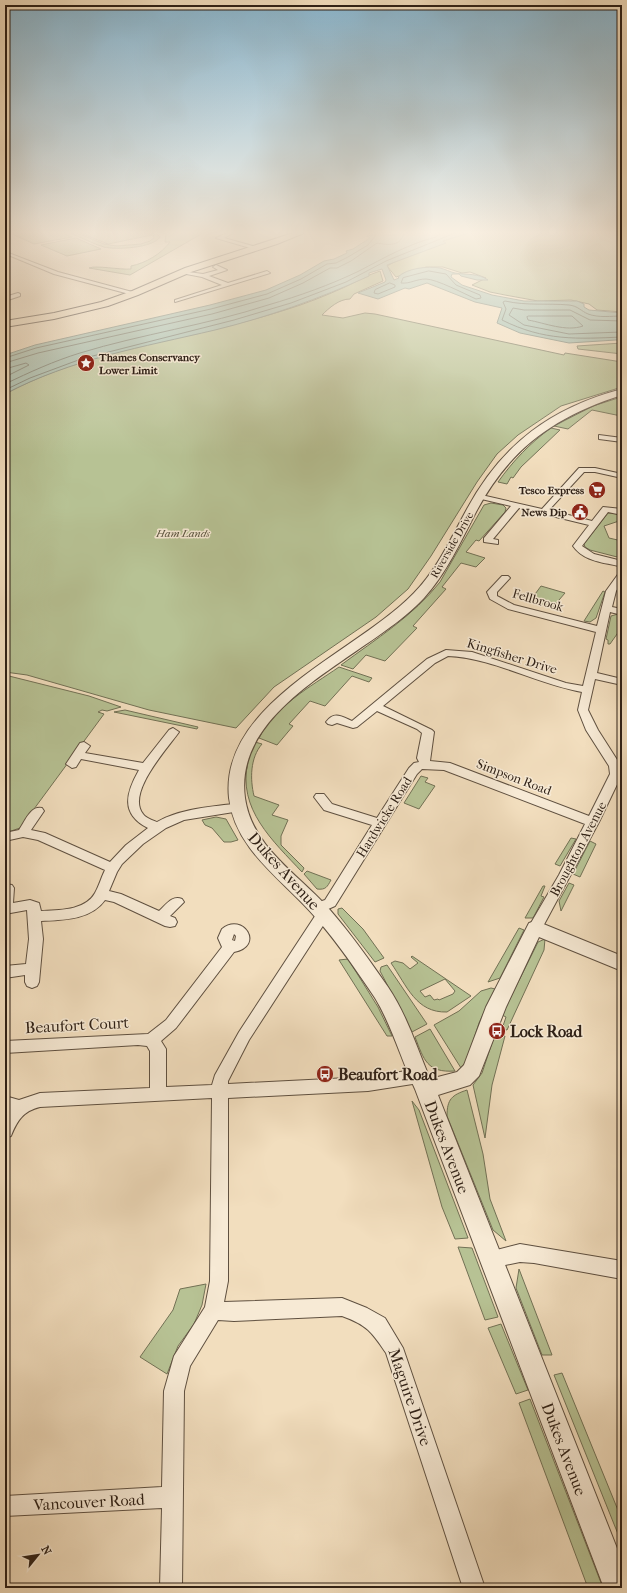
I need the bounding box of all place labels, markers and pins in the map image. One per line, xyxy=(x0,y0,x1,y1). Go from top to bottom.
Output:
place label: Thames Conservancy Lower Limit xyxy=(98,351,201,377)
place icon: Thames Conservancy Lower Limit xyxy=(76,353,96,373)
supermarket icon: Tesco Express xyxy=(587,480,607,500)
place label: Tesco Express xyxy=(518,484,584,497)
public building icon: News Dip xyxy=(570,502,590,522)
place label: News Dip xyxy=(521,506,567,519)
bus stop icon: Lock Road xyxy=(487,1021,507,1041)
place label: Lock Road xyxy=(510,1022,583,1041)
bus stop icon: Beaufort Road xyxy=(315,1064,335,1084)
place label: Beaufort Road xyxy=(338,1065,439,1084)

